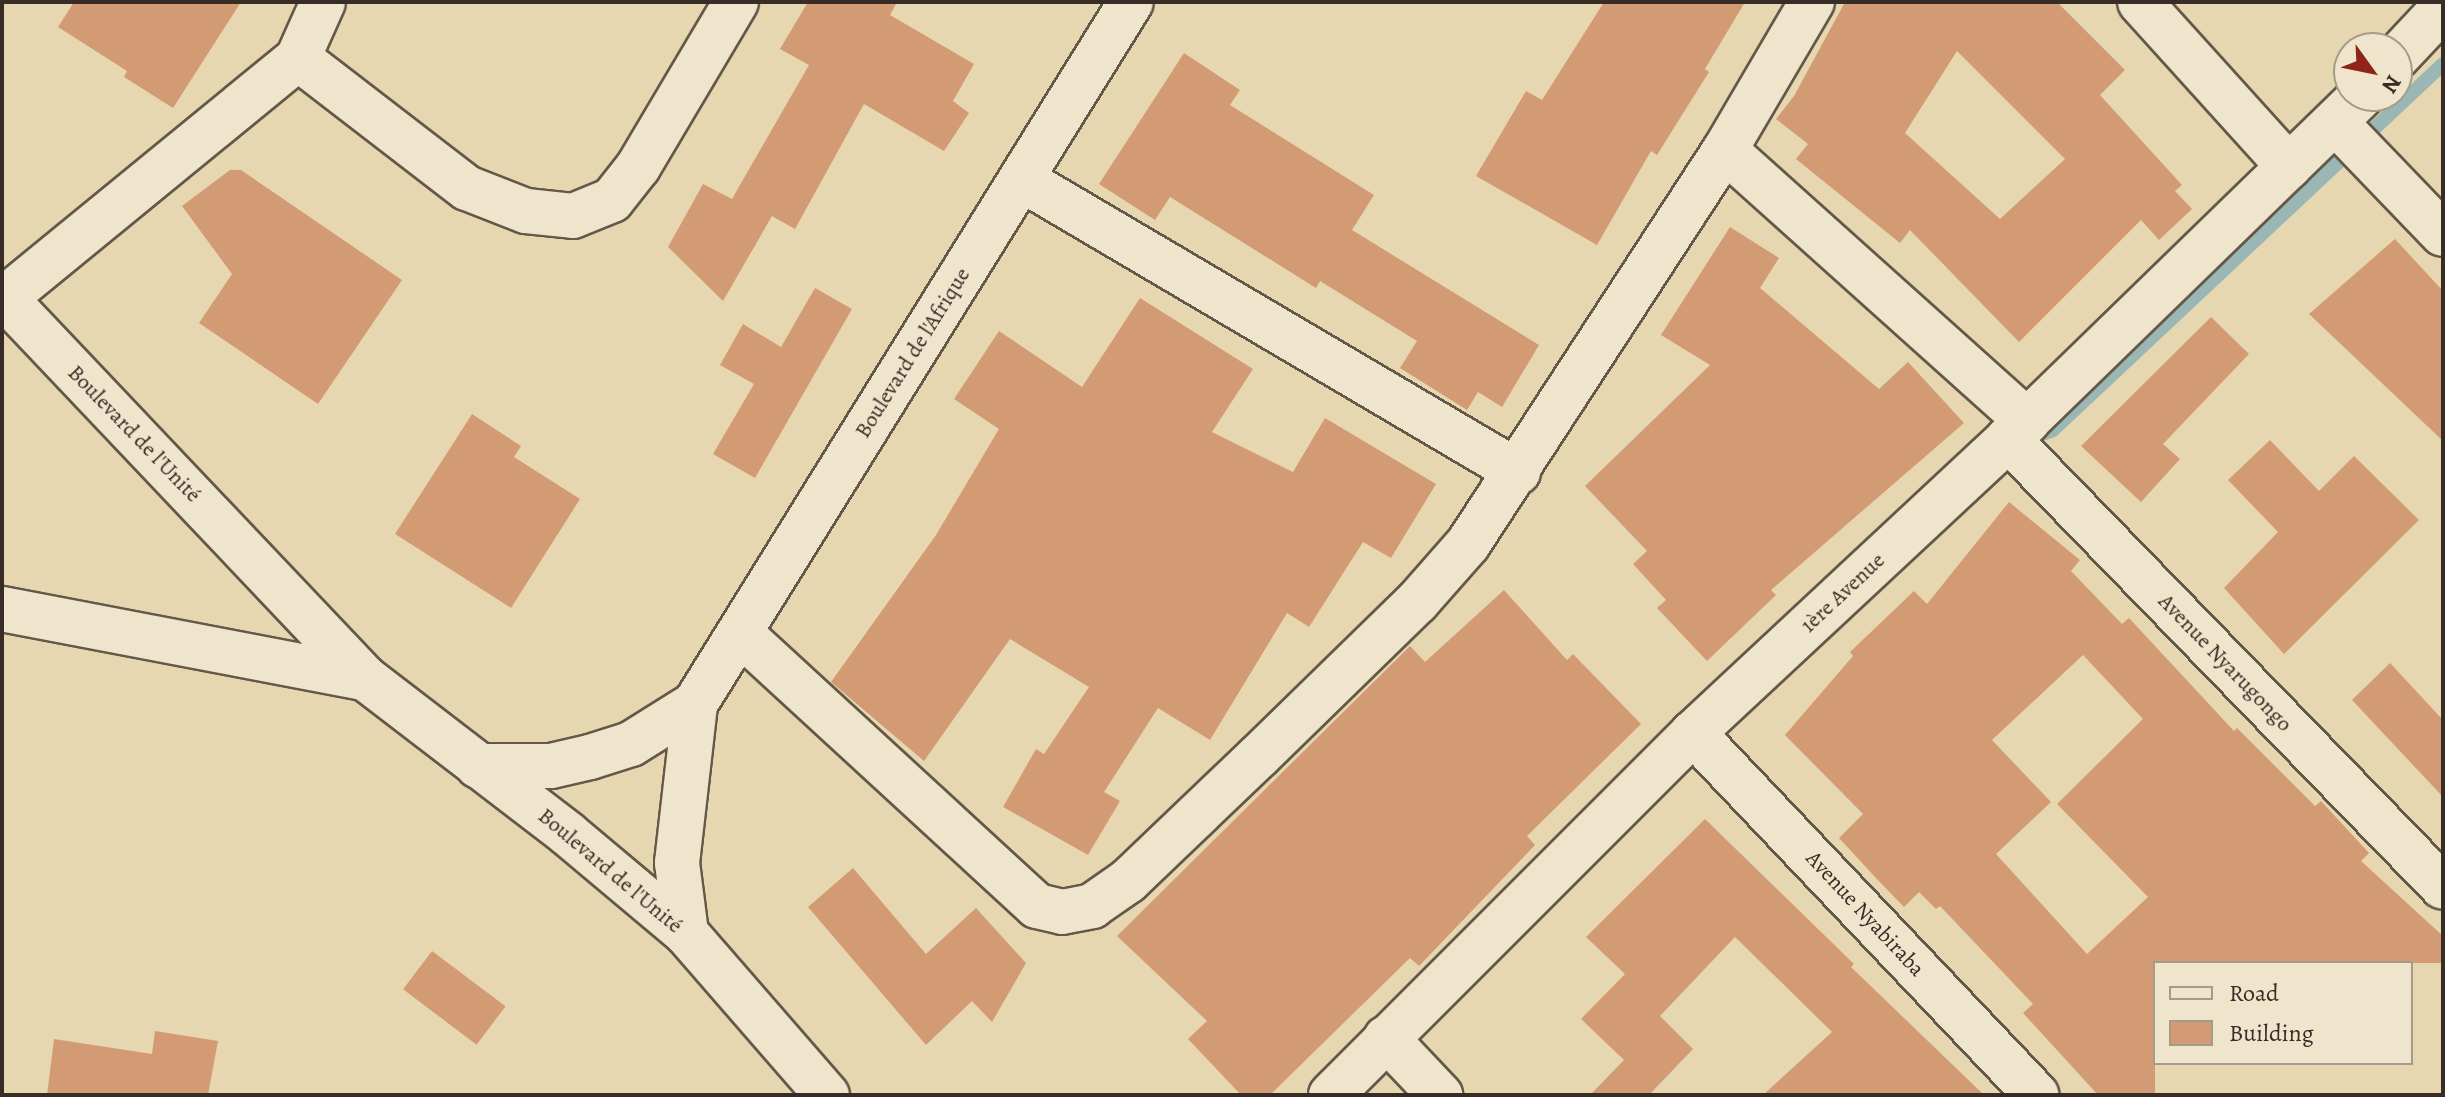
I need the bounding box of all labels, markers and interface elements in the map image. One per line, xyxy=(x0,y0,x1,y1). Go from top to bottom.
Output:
north arrow xyxy=(2333,32,2413,112)
text: N xyxy=(2375,69,2408,99)
street label: Boulevard de l'Afrique xyxy=(850,263,976,443)
street label: Boulevard de l'Unité xyxy=(62,360,206,508)
street label: 1ère Avenue xyxy=(1795,547,1891,639)
street label: Avenue Nyarugongo xyxy=(2153,589,2297,737)
street label: Boulevard de l'Unité xyxy=(532,803,688,939)
street label: Avenue Nyabiraba xyxy=(1800,846,1930,982)
legend xyxy=(2153,961,2413,1065)
text: Road xyxy=(2229,977,2279,1009)
text: Building xyxy=(2229,1017,2314,1049)

